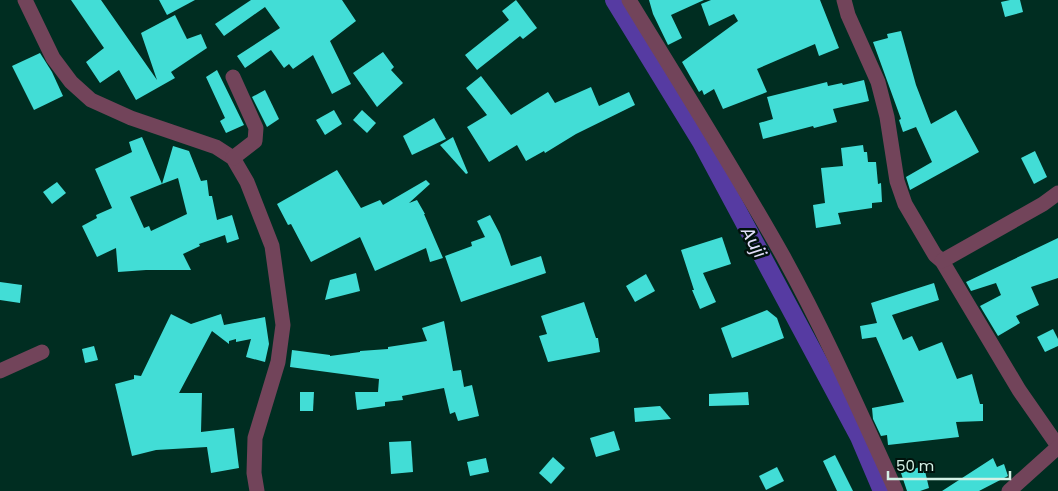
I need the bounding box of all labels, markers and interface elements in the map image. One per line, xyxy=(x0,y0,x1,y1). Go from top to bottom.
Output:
water label: Auji xyxy=(735,221,773,263)
scale bar xyxy=(888,448,1010,480)
text: 50 m xyxy=(896,455,934,476)

